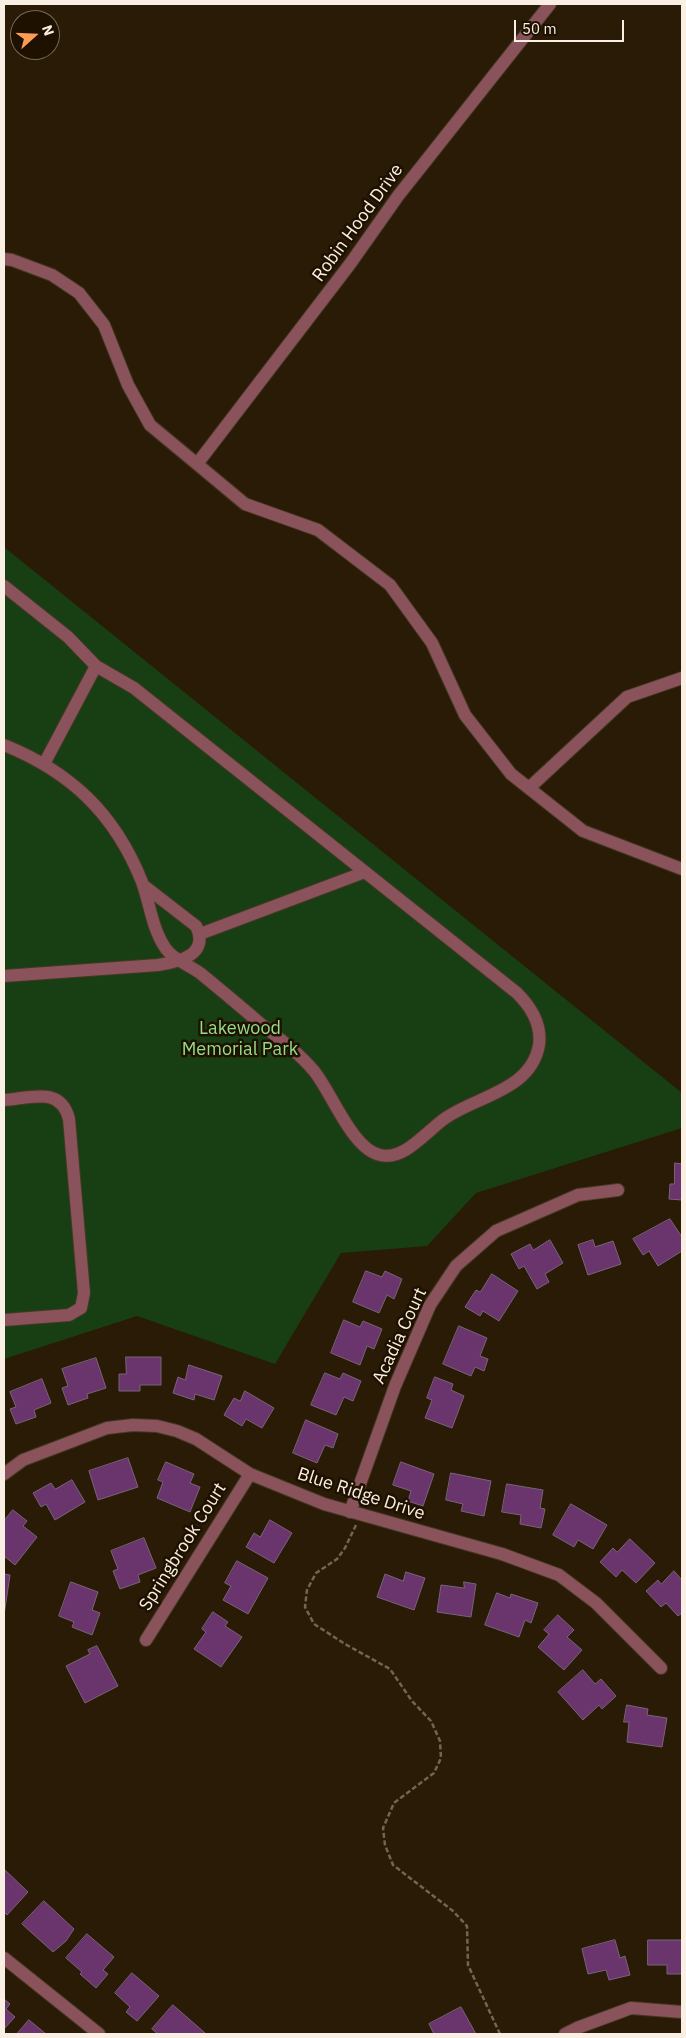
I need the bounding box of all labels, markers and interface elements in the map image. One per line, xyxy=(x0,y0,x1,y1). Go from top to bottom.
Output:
north arrow xyxy=(10,10,60,60)
scale bar xyxy=(516,10,626,42)
text: 50 m xyxy=(522,19,557,38)
text: N xyxy=(38,22,58,38)
street label: Robin Hood Drive xyxy=(308,160,408,286)
park label: Lakewood Memorial Park xyxy=(182,1018,298,1060)
street label: Acadia Court xyxy=(368,1285,432,1387)
street label: Blue Ridge Drive xyxy=(295,1463,427,1525)
street label: Springbrook Court xyxy=(135,1479,231,1615)

